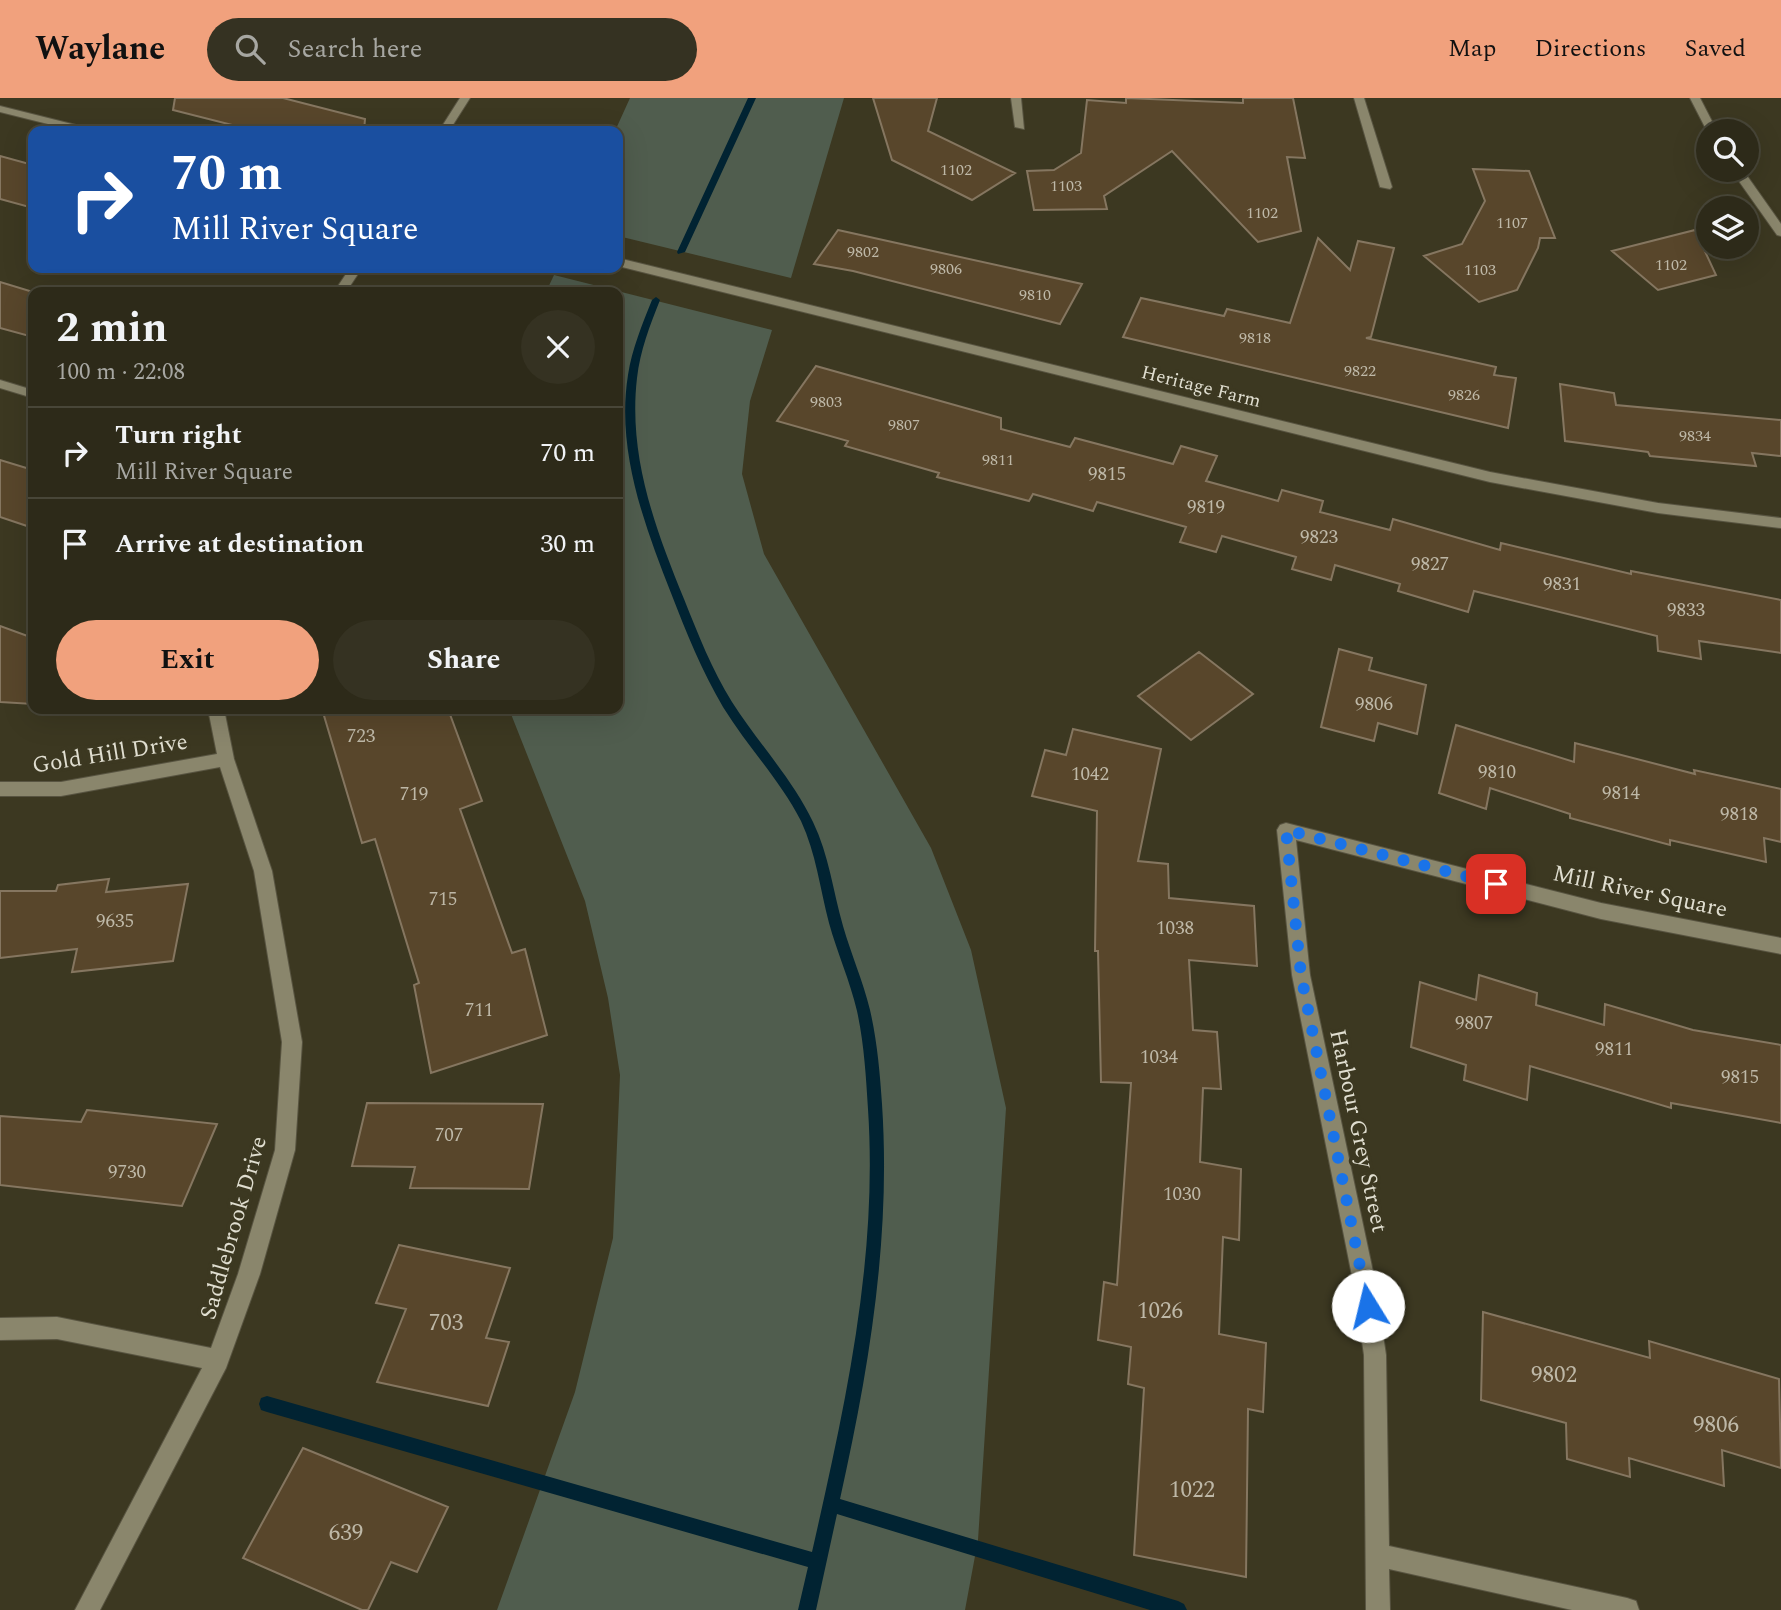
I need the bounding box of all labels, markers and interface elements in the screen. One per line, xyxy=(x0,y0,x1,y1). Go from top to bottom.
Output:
search box xyxy=(207,18,697,81)
text: Waylane xyxy=(35,24,165,74)
text: Search here xyxy=(287,29,422,69)
icon: search xyxy=(231,30,269,68)
text: Map xyxy=(1448,31,1496,67)
text: Directions xyxy=(1534,31,1646,67)
text: Saved xyxy=(1684,31,1746,67)
map controls xyxy=(1696,119,1759,259)
button: search xyxy=(1696,119,1759,182)
text: 70 m xyxy=(171,137,282,212)
icon: right xyxy=(56,154,147,245)
house number: 1102 xyxy=(940,158,972,182)
house number: 1103 xyxy=(1050,174,1082,198)
button: layers xyxy=(1696,196,1759,259)
house number: 1102 xyxy=(1246,201,1278,225)
text: Mill River Square xyxy=(171,205,419,254)
house number: 1107 xyxy=(1496,211,1528,235)
house number: 9802 xyxy=(847,240,879,264)
house number: 1102 xyxy=(1655,253,1687,277)
house number: 9806 xyxy=(930,257,962,281)
house number: 1103 xyxy=(1464,258,1496,282)
house number: 9810 xyxy=(1019,283,1051,307)
text: 2 min xyxy=(56,297,168,360)
button: close xyxy=(521,310,595,384)
house number: 9818 xyxy=(1239,326,1271,350)
text: 100 m · 22:08 xyxy=(56,355,185,390)
street label: Heritage Farm xyxy=(1138,358,1264,416)
house number: 9822 xyxy=(1344,359,1376,383)
house number: 9826 xyxy=(1448,383,1480,407)
house number: 9803 xyxy=(810,390,842,414)
house number: 9807 xyxy=(888,413,920,437)
text: Turn right xyxy=(115,415,242,455)
house number: 9834 xyxy=(1679,424,1711,448)
text: 70 m xyxy=(540,433,595,473)
icon: right xyxy=(56,434,94,472)
house number: 9811 xyxy=(982,448,1014,472)
text: Mill River Square xyxy=(115,455,293,490)
house number: 9815 xyxy=(1088,460,1126,489)
house number: 9819 xyxy=(1187,493,1225,522)
house number: 9823 xyxy=(1300,523,1338,552)
text: Arrive at destination xyxy=(115,524,364,564)
text: 30 m xyxy=(540,524,595,564)
icon: arrive xyxy=(56,525,94,563)
house number: 9827 xyxy=(1411,550,1449,579)
house number: 9831 xyxy=(1543,570,1581,599)
house number: 9833 xyxy=(1667,596,1705,625)
button: Exit xyxy=(56,620,319,700)
button: Share xyxy=(333,620,595,700)
house number: 9806 xyxy=(1355,690,1393,719)
house number: 723 xyxy=(347,722,376,751)
street label: Gold Hill Drive xyxy=(30,724,190,784)
house number: 9810 xyxy=(1478,758,1516,787)
house number: 1042 xyxy=(1071,760,1109,789)
house number: 9814 xyxy=(1602,779,1640,808)
house number: 719 xyxy=(400,780,428,809)
house number: 9818 xyxy=(1720,800,1758,829)
pin xyxy=(1466,854,1526,914)
street label: Mill River Square xyxy=(1549,856,1731,928)
icon: arrive xyxy=(1477,865,1515,903)
house number: 715 xyxy=(429,885,457,914)
house number: 9635 xyxy=(96,907,134,936)
house number: 1038 xyxy=(1156,914,1194,943)
house number: 711 xyxy=(465,996,493,1025)
house number: 9807 xyxy=(1455,1009,1493,1038)
street label: Harbour Grey Street xyxy=(1319,1026,1397,1236)
house number: 9811 xyxy=(1595,1035,1633,1064)
house number: 1034 xyxy=(1140,1043,1178,1072)
house number: 9815 xyxy=(1721,1063,1759,1092)
house number: 707 xyxy=(435,1121,463,1150)
street label: Saddlebrook Drive xyxy=(191,1132,277,1324)
house number: 9730 xyxy=(108,1158,146,1187)
house number: 1030 xyxy=(1163,1180,1201,1209)
position arrow xyxy=(1331,1269,1405,1343)
house number: 1026 xyxy=(1137,1294,1183,1329)
house number: 703 xyxy=(429,1306,463,1341)
house number: 9802 xyxy=(1531,1358,1577,1393)
house number: 9806 xyxy=(1693,1408,1739,1443)
house number: 1022 xyxy=(1169,1473,1215,1508)
house number: 639 xyxy=(329,1516,363,1551)

